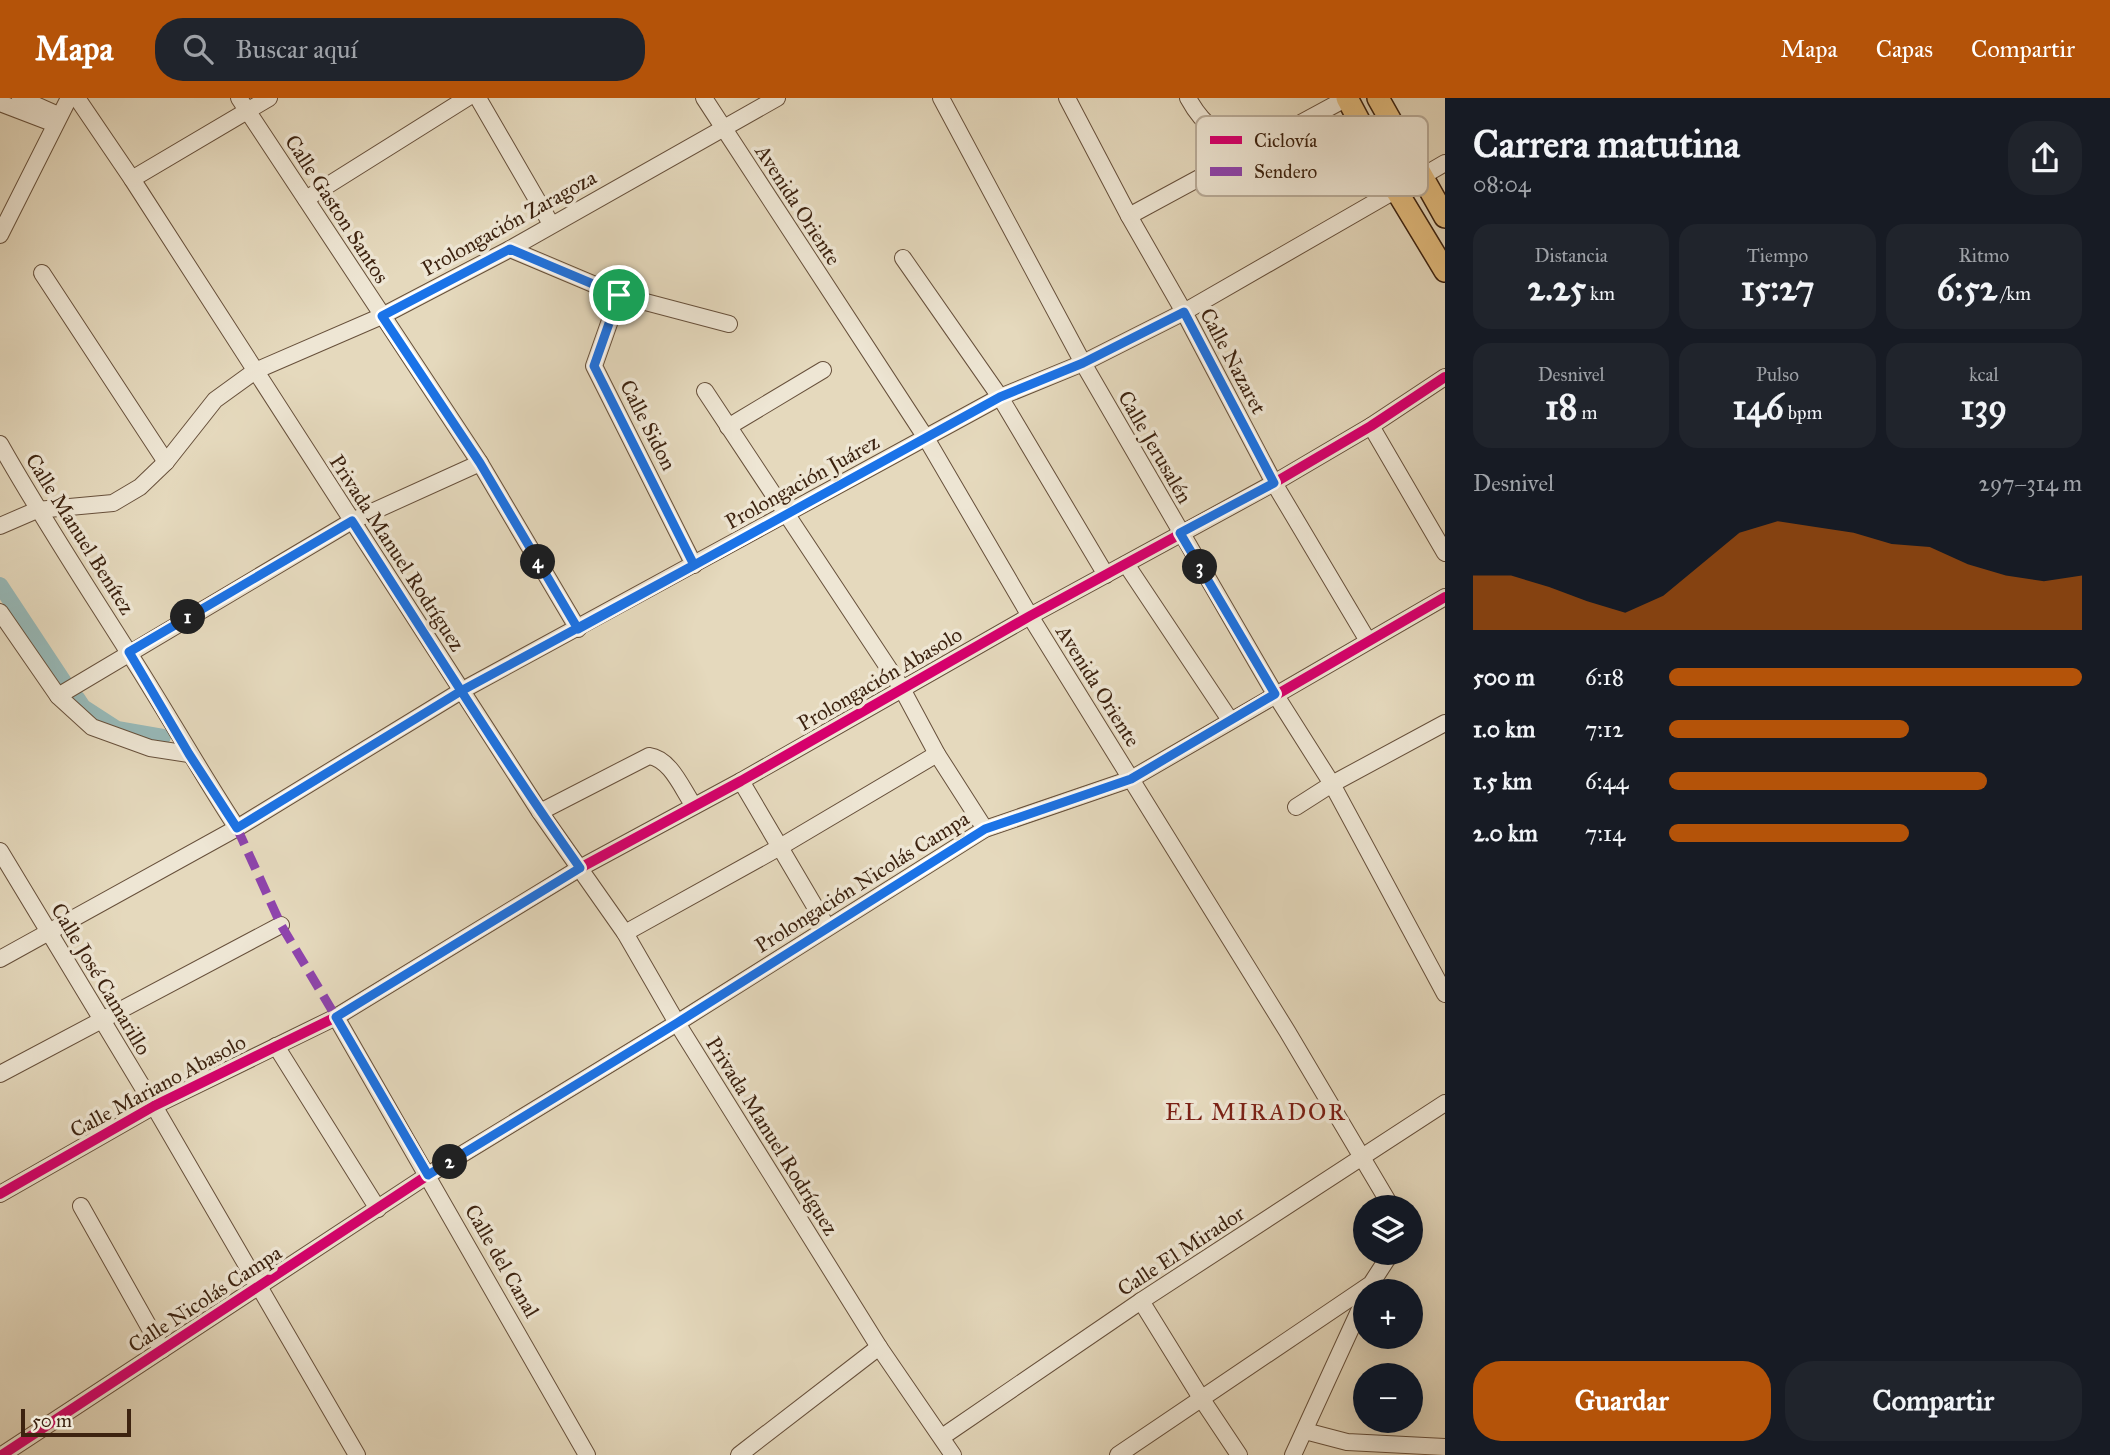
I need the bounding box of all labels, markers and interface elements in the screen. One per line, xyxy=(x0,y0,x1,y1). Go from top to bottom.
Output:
search box xyxy=(155,18,645,81)
text: Mapa xyxy=(35,29,113,69)
icon: search xyxy=(179,30,217,68)
text: Buscar aquí xyxy=(235,33,358,65)
text: Mapa xyxy=(1781,34,1838,64)
text: Capas xyxy=(1876,34,1933,64)
text: Compartir xyxy=(1971,34,2075,64)
legend xyxy=(1196,116,1428,196)
text: Carrera matutina xyxy=(1473,121,1740,167)
button: share xyxy=(2008,121,2082,195)
text: Ciclovía xyxy=(1254,129,1318,152)
street label: Calle Gaston Santos xyxy=(279,130,395,288)
street label: Avenida Oriente xyxy=(749,139,847,270)
text: Sendero xyxy=(1254,160,1318,183)
street label: Prolongación Zaragoza xyxy=(417,164,601,282)
text: 08:04 xyxy=(1473,170,1531,198)
text: Distancia xyxy=(1534,244,1608,267)
text: Tiempo xyxy=(1747,244,1808,267)
text: Ritmo xyxy=(1958,244,2009,267)
pin xyxy=(589,265,649,325)
text: 2.25 xyxy=(1527,267,1586,310)
text: 15:27 xyxy=(1741,267,1814,310)
text: 6:52 xyxy=(1937,267,1997,310)
icon: arrive xyxy=(600,276,638,314)
text: km xyxy=(1586,282,1615,305)
text: /km xyxy=(1997,282,2031,305)
street label: Calle Nazaret xyxy=(1194,303,1272,419)
text: Desnivel xyxy=(1538,363,1605,386)
text: Pulso xyxy=(1756,363,1799,386)
text: kcal xyxy=(1969,363,1999,386)
street label: Calle Sidon xyxy=(614,375,682,475)
street label: Calle Jerusalén xyxy=(1112,386,1198,508)
text: 18 xyxy=(1545,386,1577,429)
text: 146 xyxy=(1732,386,1784,429)
text: 139 xyxy=(1961,386,2007,429)
text: m xyxy=(1577,401,1597,424)
text: bpm xyxy=(1784,401,1822,424)
street label: Prolongación Juárez xyxy=(720,429,884,535)
street label: Calle Manuel Benítez xyxy=(20,449,140,620)
street label: Privada Manuel Rodríguez xyxy=(324,450,470,656)
text: Desnivel xyxy=(1473,469,1554,497)
text: 297–314 m xyxy=(1979,469,2082,497)
pin: 4 xyxy=(520,545,556,580)
text: 4 xyxy=(532,550,543,573)
pin: 3 xyxy=(1182,550,1218,584)
text: 3 xyxy=(1196,555,1203,578)
pin: 1 xyxy=(170,600,206,634)
text: 1 xyxy=(184,605,191,628)
street label: Avenida Oriente xyxy=(1050,619,1146,752)
street label: Prolongación Abasolo xyxy=(793,621,967,737)
text: 500 m xyxy=(1473,663,1535,691)
text: 6:18 xyxy=(1585,663,1624,691)
text: 1.0 km xyxy=(1473,715,1535,743)
text: 7:12 xyxy=(1585,715,1624,743)
text: 1.5 km xyxy=(1473,767,1532,795)
text: 6:44 xyxy=(1585,767,1628,795)
street label: Prolongación Nicolás Campa xyxy=(750,805,974,959)
text: 2.0 km xyxy=(1473,819,1538,847)
text: 7:14 xyxy=(1585,819,1625,847)
street label: Calle José Camarillo xyxy=(45,898,157,1060)
street label: Calle Mariano Abasolo xyxy=(66,1029,251,1143)
street label: Privada Manuel Rodríguez xyxy=(700,1032,844,1240)
district label: EL MIRADOR xyxy=(1165,1097,1347,1127)
pin: 2 xyxy=(433,1144,468,1180)
text: 2 xyxy=(445,1150,454,1173)
map controls xyxy=(1353,1195,1423,1433)
button: layers xyxy=(1353,1195,1423,1265)
street label: Calle del Canal xyxy=(459,1200,545,1322)
street label: Calle El Mirador xyxy=(1113,1200,1250,1302)
street label: Calle Nicolás Campa xyxy=(123,1240,287,1358)
button: + xyxy=(1353,1279,1423,1349)
button: Guardar xyxy=(1473,1361,1771,1441)
button: Compartir xyxy=(1785,1361,2082,1441)
button: − xyxy=(1353,1363,1423,1433)
scale bar xyxy=(21,1406,131,1438)
text: 50 m xyxy=(32,1409,72,1432)

